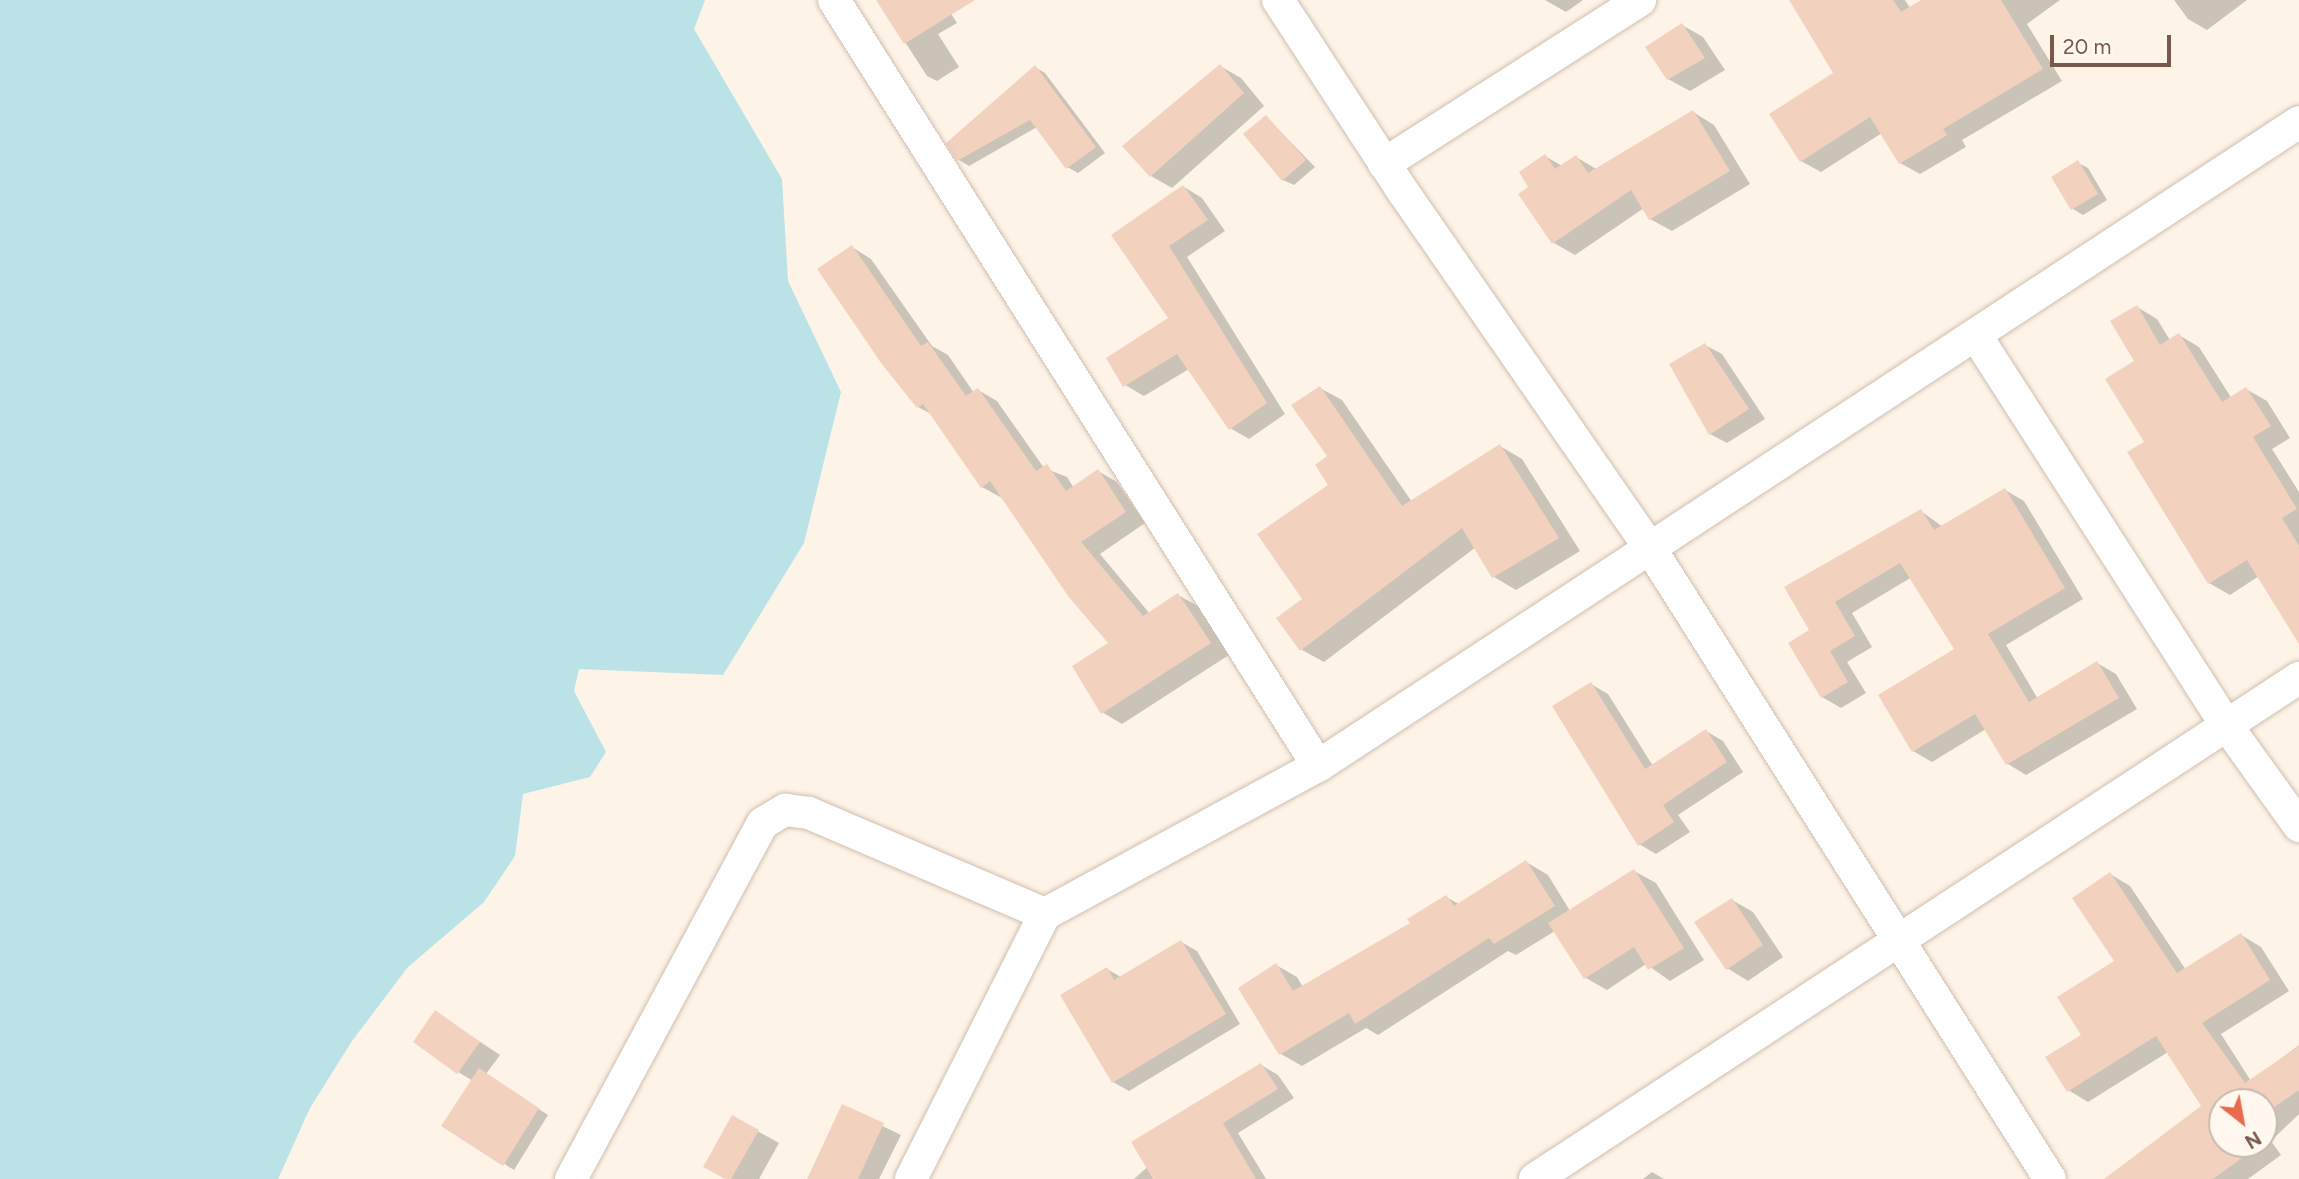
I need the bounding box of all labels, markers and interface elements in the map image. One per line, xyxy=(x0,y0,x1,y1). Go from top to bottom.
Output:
scale bar xyxy=(2054,21,2175,65)
text: 20 m xyxy=(2063,34,2111,59)
north arrow xyxy=(2208,1088,2278,1158)
text: N xyxy=(2241,1126,2265,1153)

